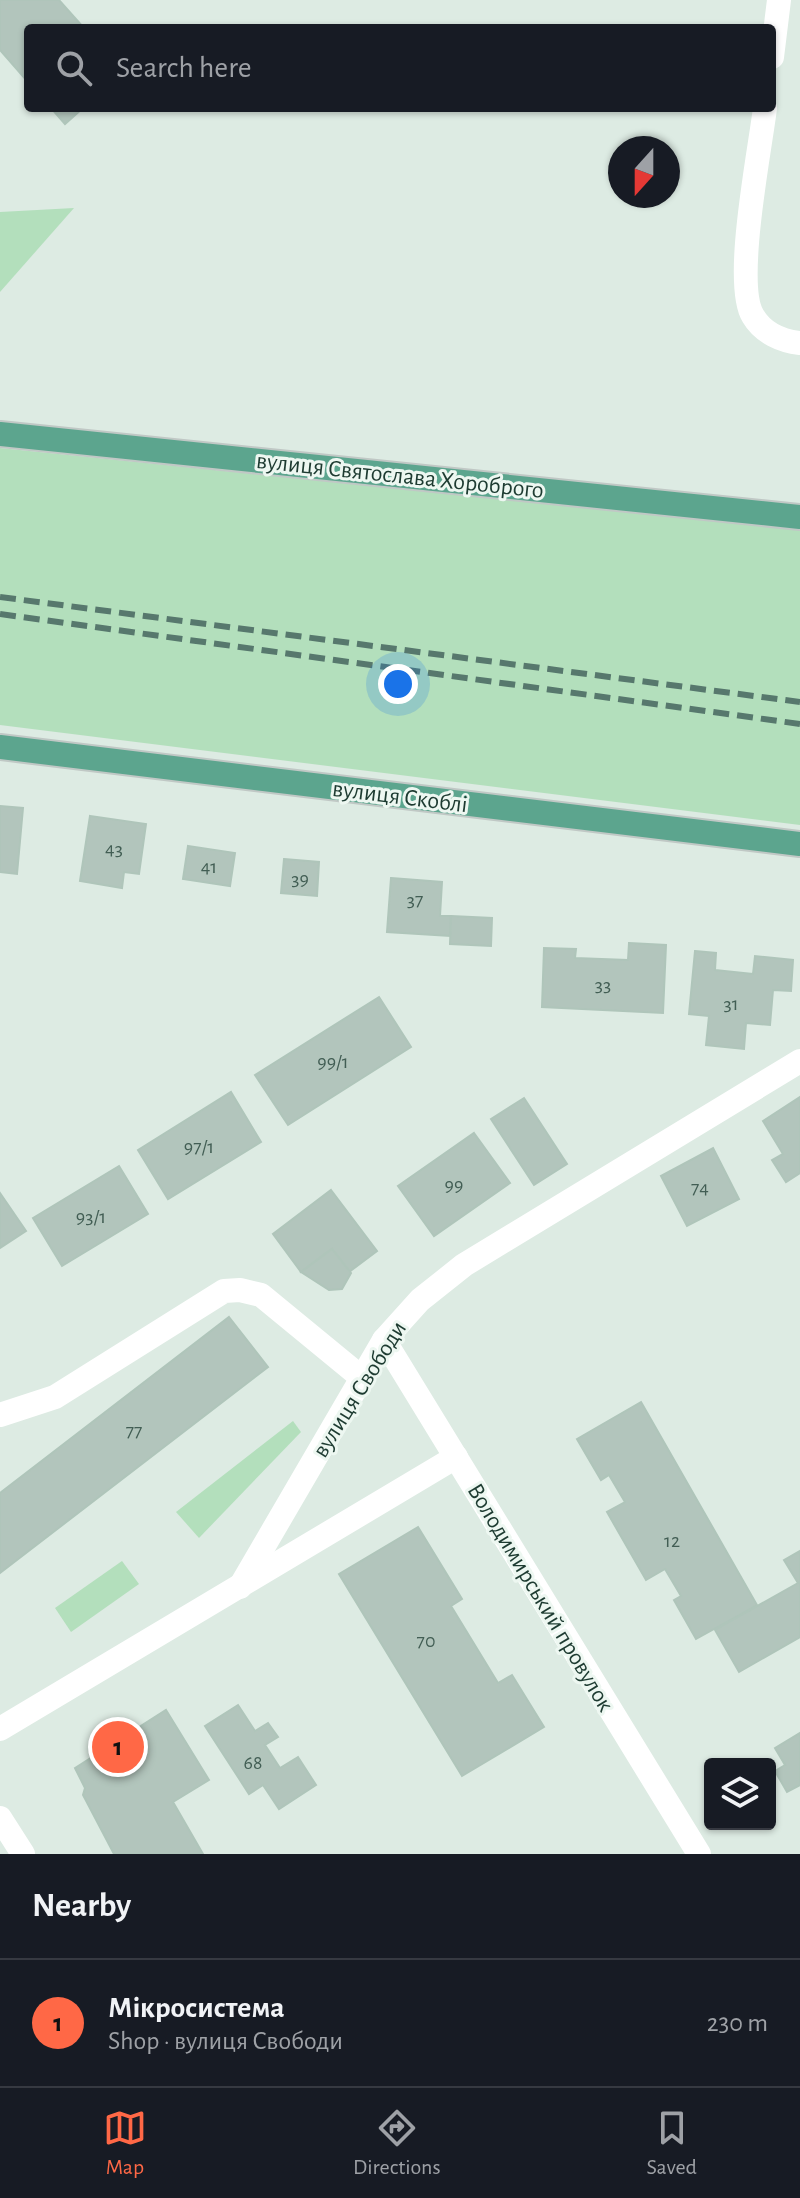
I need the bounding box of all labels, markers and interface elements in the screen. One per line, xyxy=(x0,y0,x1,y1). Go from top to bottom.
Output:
search box xyxy=(24,24,776,112)
icon: search xyxy=(52,46,96,90)
text: Search here xyxy=(116,53,252,83)
north arrow xyxy=(608,136,680,208)
street label: вулиця Святослава Хороброго xyxy=(255,449,545,503)
your location xyxy=(378,664,418,704)
street label: вулиця Скоблі xyxy=(331,777,469,817)
house number: 43 xyxy=(105,839,123,859)
house number: 41 xyxy=(201,857,217,877)
house number: 39 xyxy=(291,869,309,889)
house number: 37 xyxy=(407,890,423,910)
house number: 33 xyxy=(595,975,611,995)
house number: 31 xyxy=(723,994,739,1014)
house number: 99/1 xyxy=(317,1052,349,1072)
house number: 97/1 xyxy=(184,1137,214,1157)
house number: 99 xyxy=(445,1175,463,1195)
house number: 74 xyxy=(691,1178,709,1198)
house number: 93/1 xyxy=(76,1207,106,1227)
street label: вулиця Свободи xyxy=(308,1317,411,1462)
house number: 77 xyxy=(126,1421,142,1441)
street label: Володимирський провулок xyxy=(463,1479,618,1716)
house number: 12 xyxy=(664,1531,680,1551)
house number: 70 xyxy=(417,1631,435,1651)
pin: 1 xyxy=(92,1717,144,1777)
house number: 68 xyxy=(244,1753,262,1773)
map controls xyxy=(704,1758,776,1830)
button: layers xyxy=(704,1758,776,1830)
text: Nearby xyxy=(32,1889,131,1923)
text: Мікросистема xyxy=(108,1993,285,2023)
text: 1 xyxy=(53,2010,63,2036)
text: 230 m xyxy=(707,2010,768,2036)
text: Shop · вулиця Свободи xyxy=(108,2028,343,2054)
tab: Map xyxy=(103,2106,147,2180)
tab: Directions xyxy=(353,2106,441,2180)
tab: Saved xyxy=(647,2106,697,2180)

